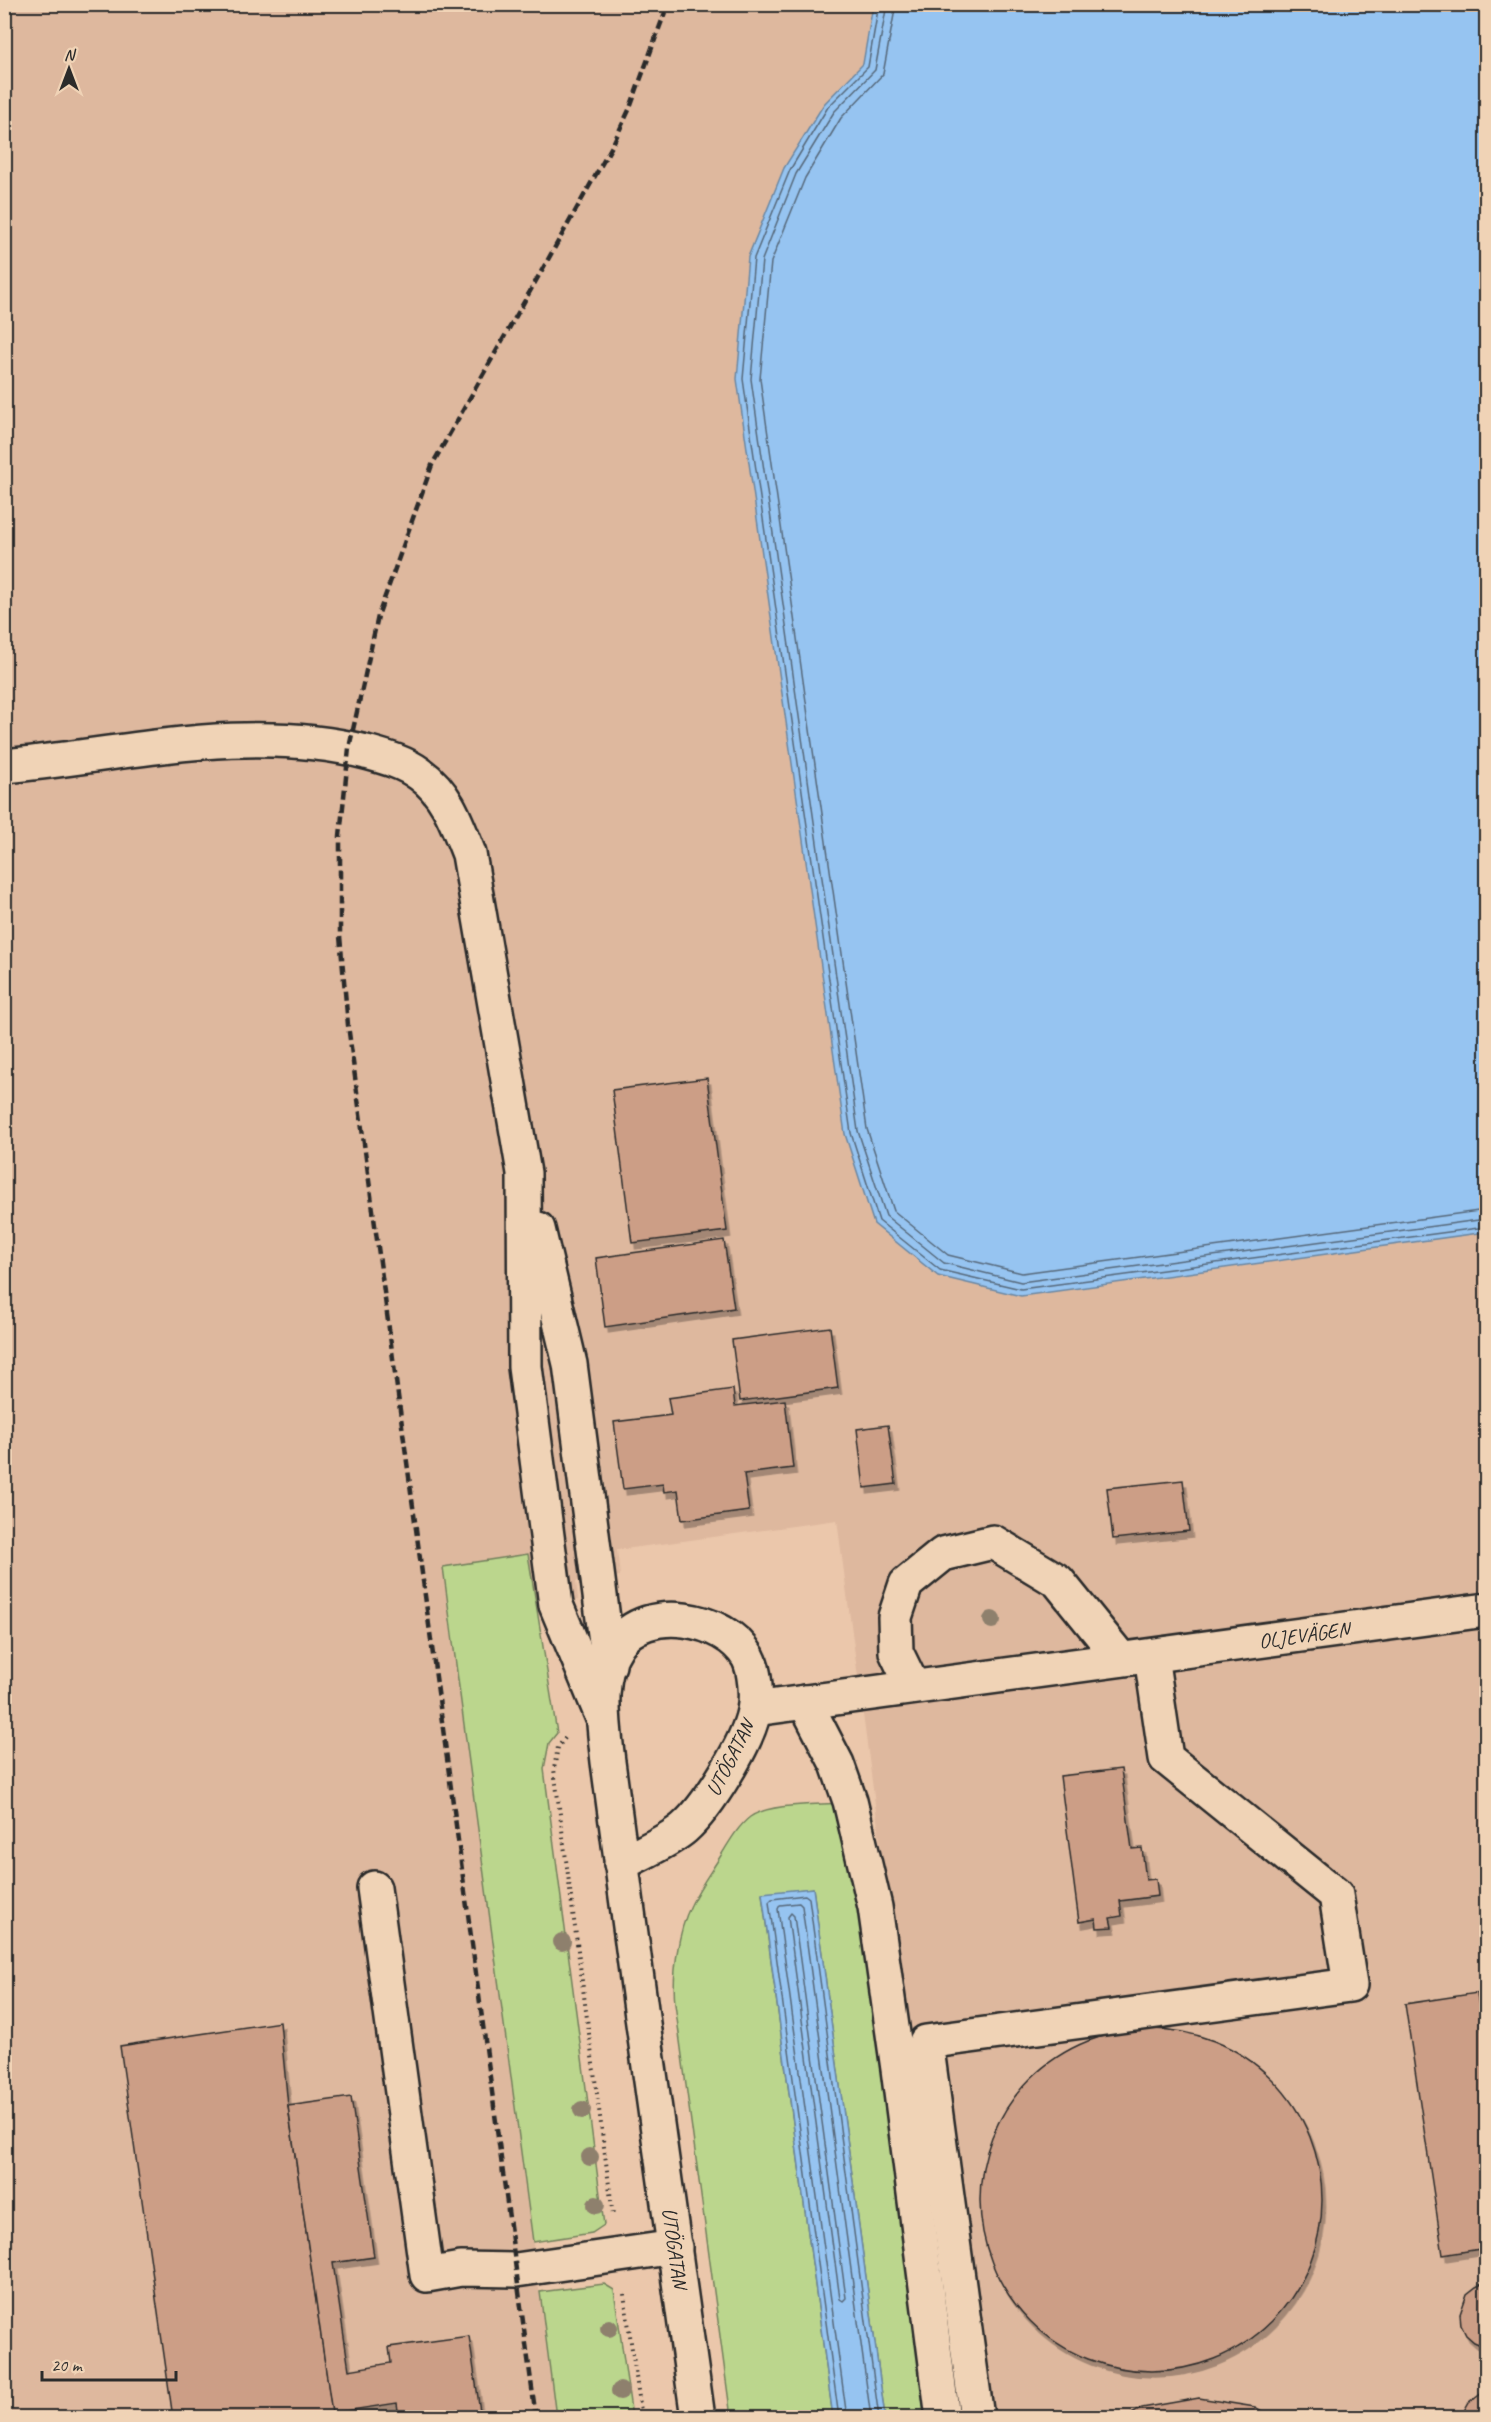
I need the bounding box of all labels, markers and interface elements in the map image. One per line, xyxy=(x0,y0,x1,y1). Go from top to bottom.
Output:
north arrow xyxy=(39,39,99,99)
text: N xyxy=(64,45,77,65)
street label: OLJEVÄGEN xyxy=(1257,1615,1354,1654)
street label: UTÖGATAN xyxy=(700,1713,761,1800)
street label: UTÖGATAN xyxy=(656,2206,694,2293)
scale bar xyxy=(42,2344,176,2382)
text: 20 m xyxy=(51,2354,84,2376)

